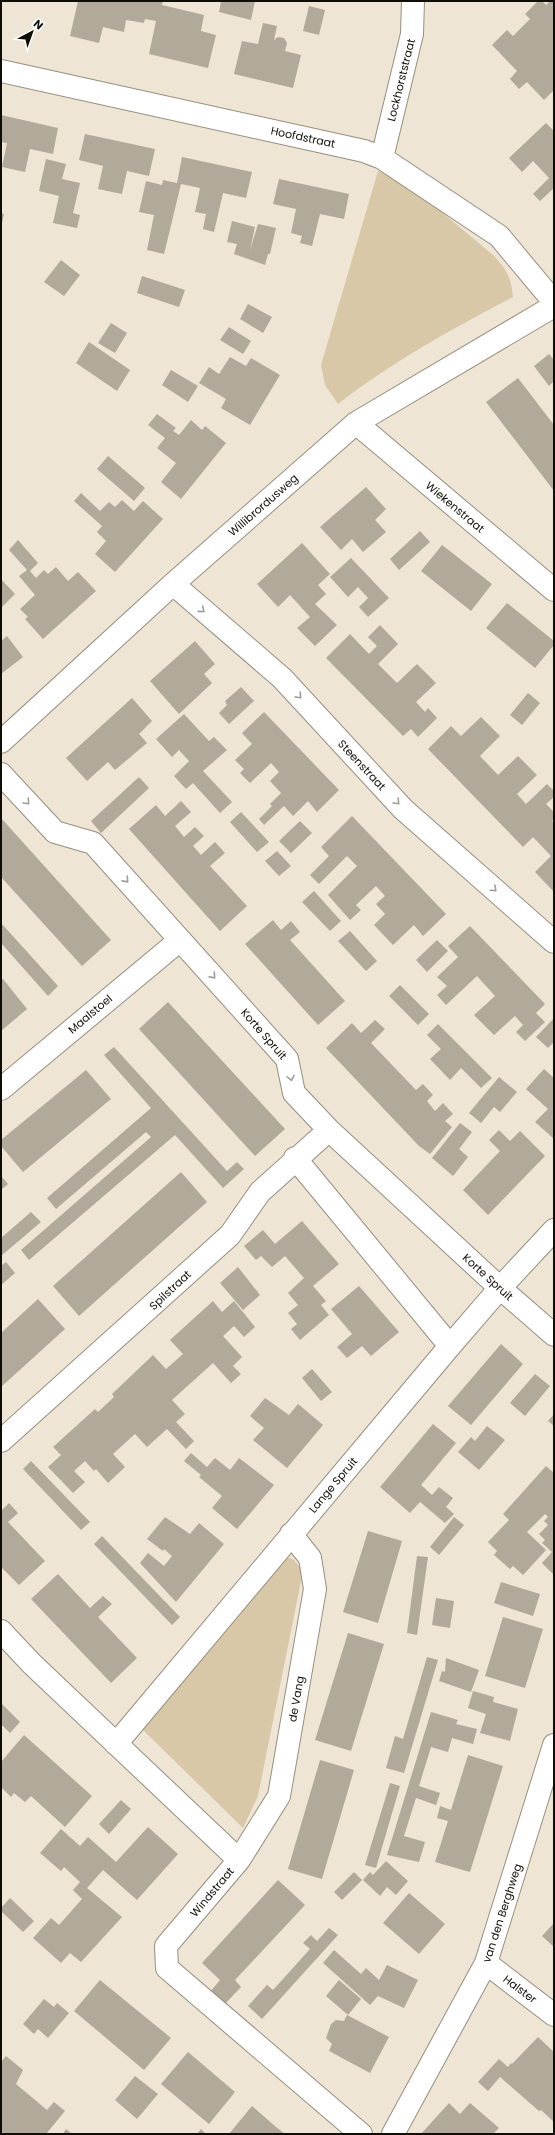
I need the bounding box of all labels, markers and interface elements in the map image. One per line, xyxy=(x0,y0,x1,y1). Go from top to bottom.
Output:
north arrow xyxy=(12,12,52,52)
text: N xyxy=(30,16,47,33)
street label: Lockhorststraat xyxy=(383,37,419,123)
street label: Hoofdstraat xyxy=(269,122,337,152)
street label: Willibrordusweg xyxy=(225,470,301,540)
street label: Wiekenstraat xyxy=(422,478,488,536)
one-way arrow xyxy=(198,605,205,612)
one-way arrow xyxy=(294,691,302,699)
street label: Steenstraat xyxy=(334,736,390,794)
one-way arrow xyxy=(392,797,399,805)
one-way arrow xyxy=(23,798,30,805)
one-way arrow xyxy=(122,875,129,882)
one-way arrow xyxy=(489,884,496,891)
one-way arrow xyxy=(208,972,215,979)
street label: Maalstoel xyxy=(64,991,116,1037)
street label: Korte Spruit xyxy=(237,1005,291,1063)
one-way arrow xyxy=(287,1074,295,1081)
street label: Korte Spruit xyxy=(459,1250,517,1304)
street label: Spilstraat xyxy=(146,1266,194,1314)
street label: Lange Spruit xyxy=(305,1454,361,1516)
street label: de Vang xyxy=(284,1675,308,1723)
street label: van den Berghweg xyxy=(478,1861,526,1965)
street label: Windstraat xyxy=(186,1864,238,1920)
street label: Halster xyxy=(500,1971,540,2007)

